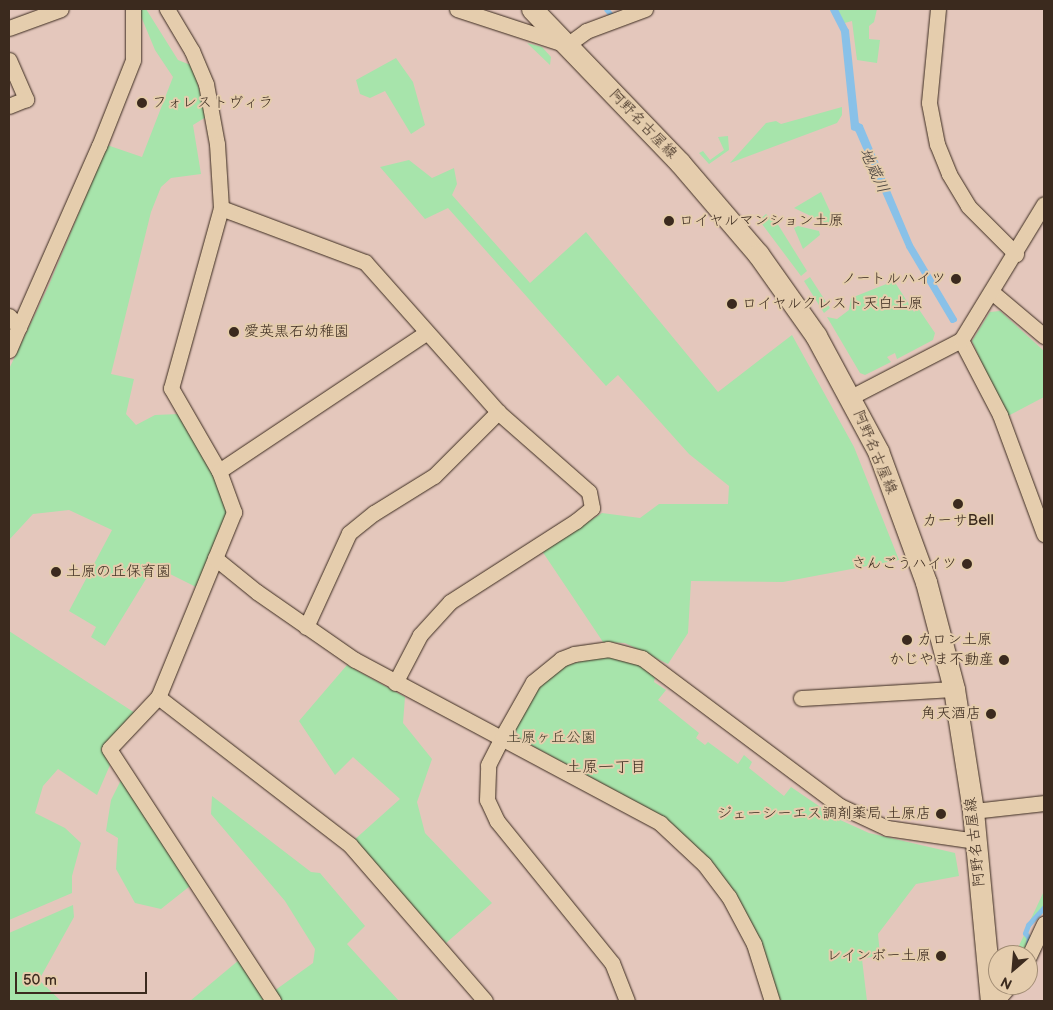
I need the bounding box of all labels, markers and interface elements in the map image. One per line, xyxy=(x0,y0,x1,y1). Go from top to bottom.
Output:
street label: 阿野名古屋線 xyxy=(605,85,681,163)
place label: フォレストヴィラ xyxy=(152,94,272,112)
marker: フォレストヴィラ xyxy=(136,97,148,109)
water label: 地蔵川 xyxy=(854,145,892,197)
place label: ロイヤルマンション土原 xyxy=(679,212,844,230)
marker: ロイヤルマンション土原 xyxy=(663,215,675,227)
place label: ノートルハイツ xyxy=(841,270,946,288)
marker: ノートルハイツ xyxy=(950,273,962,285)
place label: ロイヤルクレスト天白土原 xyxy=(742,295,922,313)
marker: ロイヤルクレスト天白土原 xyxy=(726,298,738,310)
place label: 愛英黒石幼稚園 xyxy=(244,323,349,341)
marker: 愛英黒石幼稚園 xyxy=(228,326,240,338)
street label: 阿野名古屋線 xyxy=(849,407,901,497)
marker: カーサBell xyxy=(952,498,964,510)
place label: カーサBell xyxy=(923,512,993,530)
place label: さんごうハイツ xyxy=(852,555,957,573)
marker: さんごうハイツ xyxy=(961,558,973,570)
place label: 土原の丘保育園 xyxy=(66,563,171,581)
marker: 土原の丘保育園 xyxy=(50,566,62,578)
place label: カロン土原 xyxy=(917,631,992,649)
marker: カロン土原 xyxy=(901,634,913,646)
place label: かじやま不動産 xyxy=(889,651,994,669)
marker: かじやま不動産 xyxy=(998,654,1010,666)
place label: 角天酒店 xyxy=(921,705,981,723)
marker: 角天酒店 xyxy=(985,708,997,720)
park label: 土原ヶ丘公園 xyxy=(506,729,596,747)
district label: 土原一丁目 xyxy=(566,758,646,778)
street label: 阿野名古屋線 xyxy=(961,796,989,888)
place label: ジェーシーエス調剤薬局 土原店 xyxy=(717,805,931,823)
marker: ジェーシーエス調剤薬局 土原店 xyxy=(935,808,947,820)
north arrow xyxy=(988,945,1038,995)
place label: レインボー土原 xyxy=(826,947,931,965)
marker: レインボー土原 xyxy=(935,950,947,962)
scale bar xyxy=(18,962,150,994)
text: 50 m xyxy=(23,971,57,990)
text: N xyxy=(998,973,1015,993)

